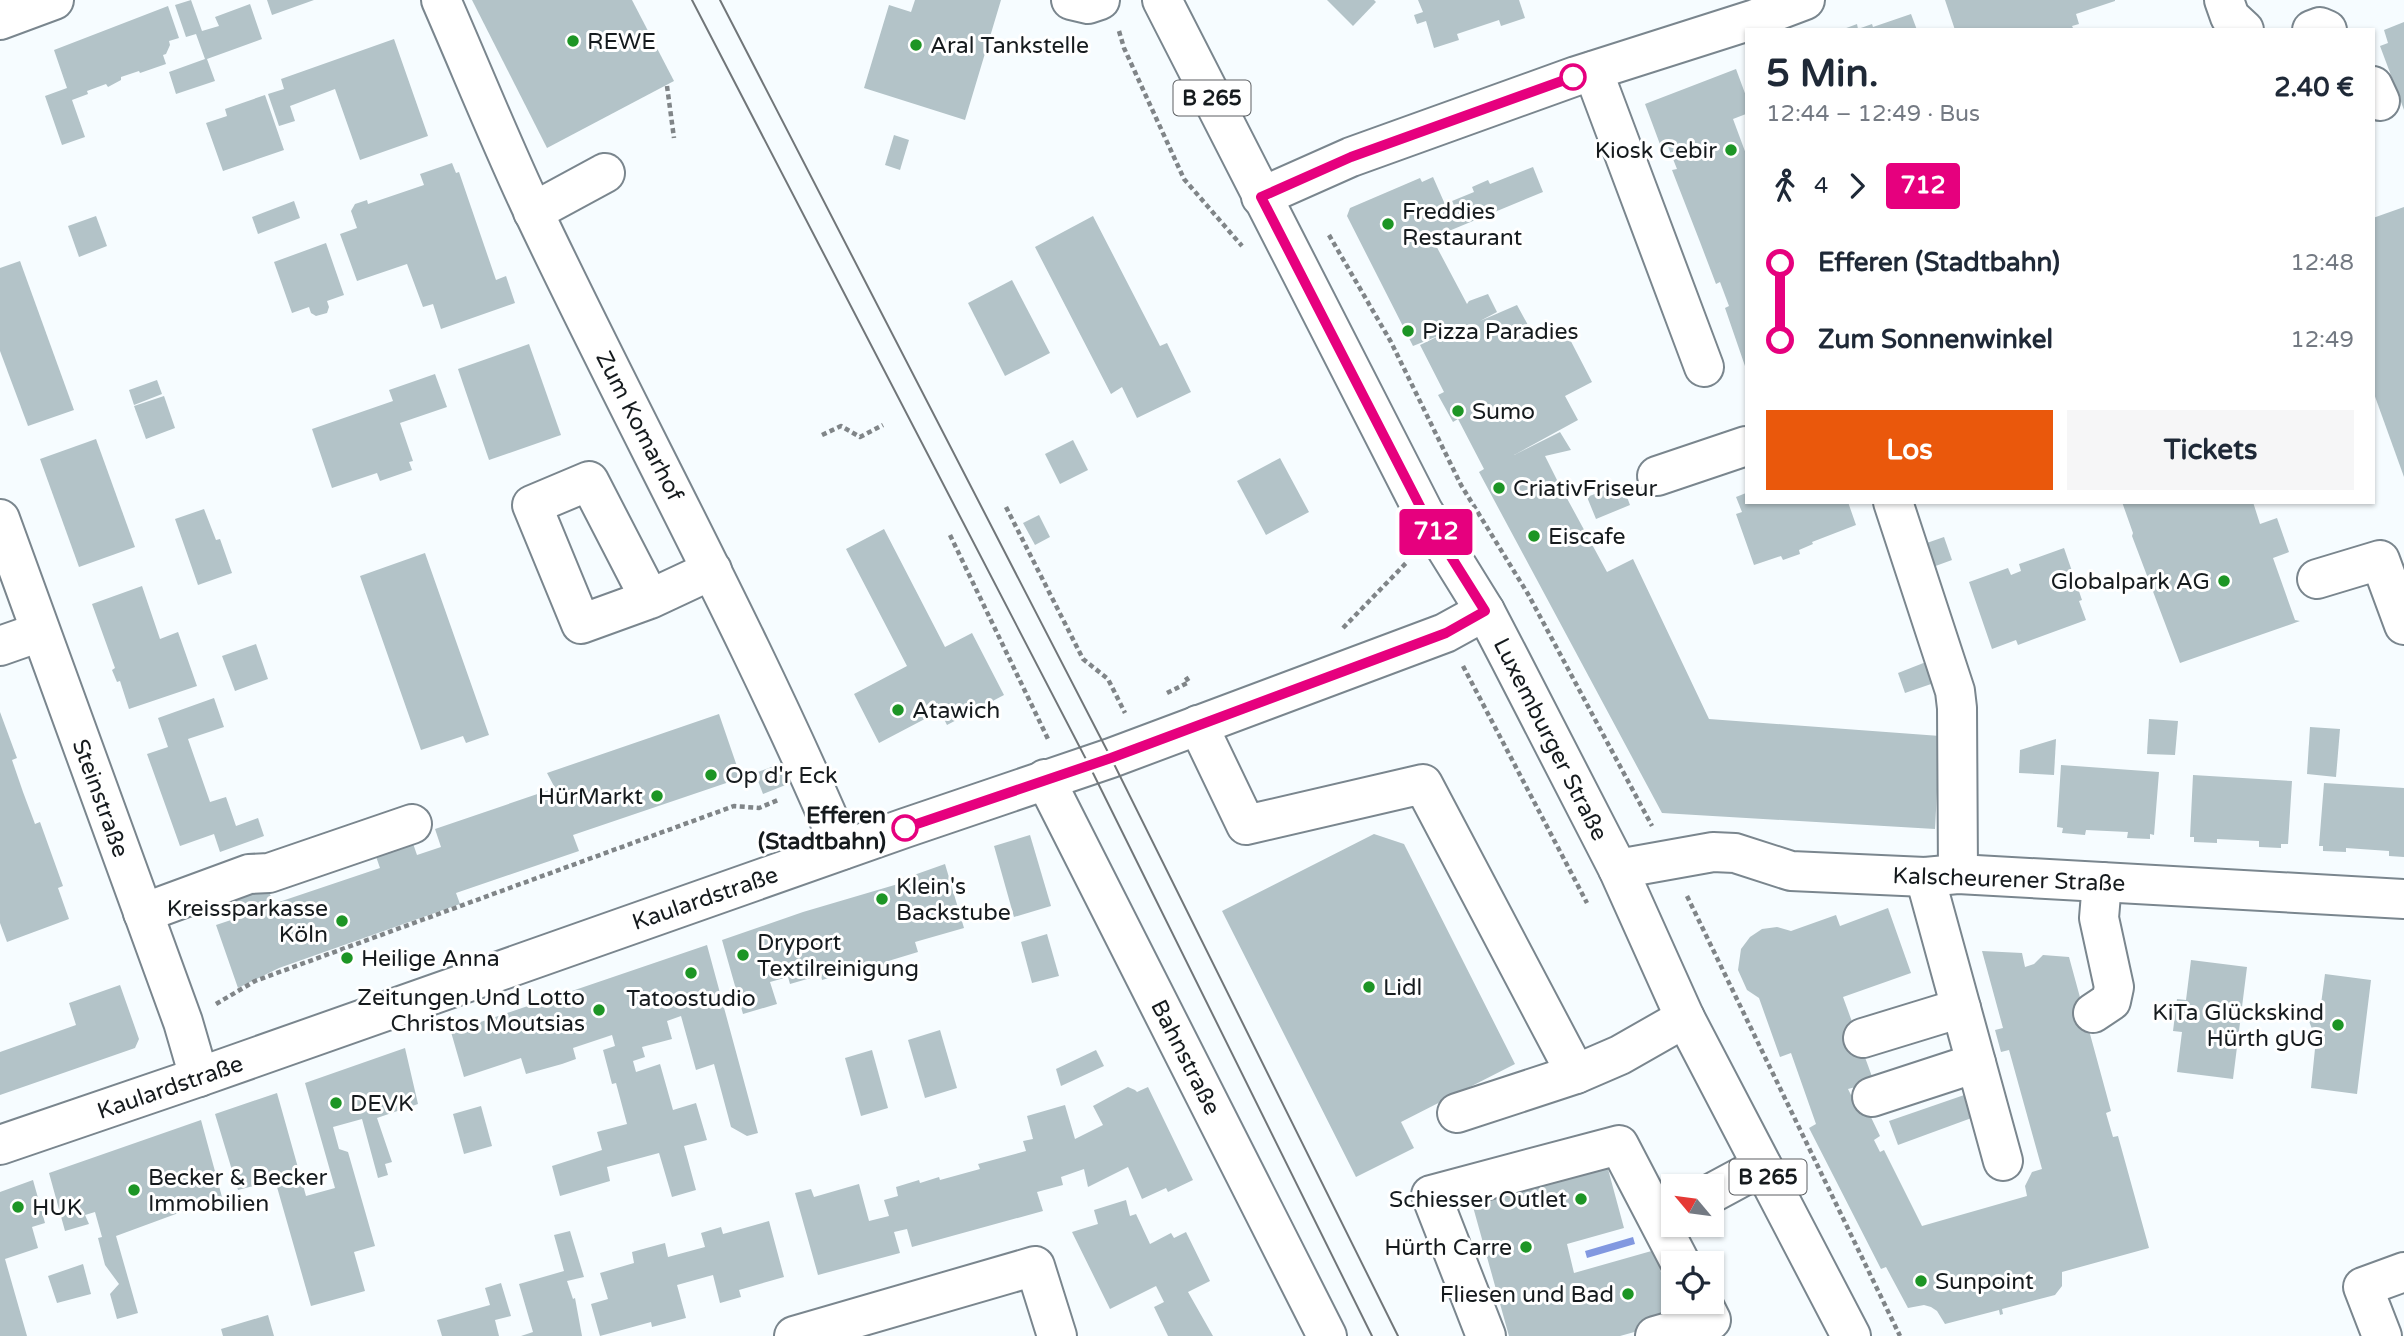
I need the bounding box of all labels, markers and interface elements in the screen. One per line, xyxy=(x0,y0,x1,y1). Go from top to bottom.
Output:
place label: REWE xyxy=(587,28,656,56)
place label: Aral Tankstelle xyxy=(930,32,1089,60)
marker: REWE xyxy=(565,33,581,49)
marker: Aral Tankstelle xyxy=(908,37,924,53)
text: 5 Min. xyxy=(1766,51,1879,97)
unlabelled marker xyxy=(1560,64,1586,90)
text: 2.40 € xyxy=(2274,72,2354,103)
road number: B 265 xyxy=(1174,80,1250,116)
text: 12:44 – 12:49 · Bus xyxy=(1766,100,1980,128)
place label: Kiosk Cebir xyxy=(1595,137,1717,165)
marker: Kiosk Cebir xyxy=(1723,142,1739,158)
icon: walk xyxy=(1766,167,1804,205)
icon: forward xyxy=(1838,167,1876,205)
text: 712 xyxy=(1900,171,1946,200)
text: 4 xyxy=(1814,172,1828,200)
place label: Freddies Restaurant xyxy=(1402,198,1522,252)
marker: Freddies Restaurant xyxy=(1380,216,1396,232)
text: Efferen (Stadtbahn) xyxy=(1818,247,2060,278)
text: 12:48 xyxy=(2290,249,2354,277)
place label: Pizza Paradies xyxy=(1422,318,1579,346)
marker: Pizza Paradies xyxy=(1400,323,1416,339)
text: Zum Sonnenwinkel xyxy=(1818,324,2053,355)
text: 12:49 xyxy=(2290,326,2354,354)
street label: Zum Komarhof xyxy=(589,347,689,506)
place label: Sumo xyxy=(1472,398,1535,426)
marker: Sumo xyxy=(1450,403,1466,419)
button: Los xyxy=(1766,410,2053,490)
button: Tickets xyxy=(2067,410,2354,490)
place label: CriativFriseur xyxy=(1513,475,1657,503)
marker: CriativFriseur xyxy=(1491,480,1507,496)
line badge: 712 xyxy=(1396,509,1476,555)
text: 712 xyxy=(1413,517,1459,546)
place label: Eiscafe xyxy=(1548,523,1625,551)
marker: Eiscafe xyxy=(1526,528,1542,544)
place label: Globalpark AG xyxy=(2051,568,2210,596)
marker: Globalpark AG xyxy=(2216,573,2232,589)
street label: Luxemburger Straße xyxy=(1487,633,1613,845)
place label: Atawich xyxy=(912,697,1000,725)
marker: Atawich xyxy=(890,702,906,718)
street label: Steinstraße xyxy=(66,736,134,861)
place label: Op d'r Eck xyxy=(725,762,838,790)
marker: Op d'r Eck xyxy=(703,767,719,783)
place label: HürMarkt xyxy=(538,783,643,811)
marker: HürMarkt xyxy=(649,788,665,804)
place label: Efferen (Stadtbahn) xyxy=(758,802,886,856)
marker: Efferen (Stadtbahn) xyxy=(892,815,918,841)
street label: Kaulardstraße xyxy=(629,861,782,937)
street label: Kalscheurener Straße xyxy=(1892,862,2126,898)
place label: Klein's Backstube xyxy=(896,873,1011,927)
marker: Klein's Backstube xyxy=(874,891,890,907)
place label: Kreissparkasse Köln xyxy=(167,895,328,949)
marker: Kreissparkasse Köln xyxy=(334,913,350,929)
place label: Dryport Textilreinigung xyxy=(757,929,919,983)
place label: Heilige Anna xyxy=(361,945,500,973)
marker: Dryport Textilreinigung xyxy=(735,947,751,963)
marker: Heilige Anna xyxy=(339,950,355,966)
marker: Tatoostudio xyxy=(683,965,699,981)
place label: Lidl xyxy=(1383,974,1422,1002)
marker: Lidl xyxy=(1361,979,1377,995)
place label: Zeitungen Und Lotto Christos Moutsias xyxy=(357,984,585,1038)
place label: Tatoostudio xyxy=(626,985,756,1013)
street label: Bahnstraße xyxy=(1144,995,1226,1120)
place label: KiTa Glückskind Hürth gUG xyxy=(2152,999,2324,1053)
marker: Zeitungen Und Lotto Christos Moutsias xyxy=(591,1002,607,1018)
marker: KiTa Glückskind Hürth gUG xyxy=(2330,1017,2346,1033)
street label: Kaulardstraße xyxy=(94,1050,247,1126)
place label: DEVK xyxy=(350,1090,413,1118)
marker: DEVK xyxy=(328,1095,344,1111)
road number: B 265 xyxy=(1730,1160,1806,1194)
place label: Becker & Becker Immobilien xyxy=(148,1164,327,1218)
north arrow xyxy=(1661,1174,1724,1237)
map controls xyxy=(1661,1174,1724,1314)
marker: Becker & Becker Immobilien xyxy=(126,1182,142,1198)
place label: Schiesser Outlet xyxy=(1389,1186,1567,1214)
marker: Schiesser Outlet xyxy=(1573,1191,1589,1207)
place label: HUK xyxy=(32,1194,82,1222)
marker: HUK xyxy=(10,1199,26,1215)
place label: Hürth Carre xyxy=(1384,1234,1512,1262)
marker: Hürth Carre xyxy=(1518,1239,1534,1255)
button: locate xyxy=(1661,1251,1724,1314)
place label: Sunpoint xyxy=(1935,1268,2034,1296)
marker: Sunpoint xyxy=(1913,1273,1929,1289)
place label: Fliesen und Bad xyxy=(1440,1281,1614,1309)
marker: Fliesen und Bad xyxy=(1620,1286,1636,1302)

